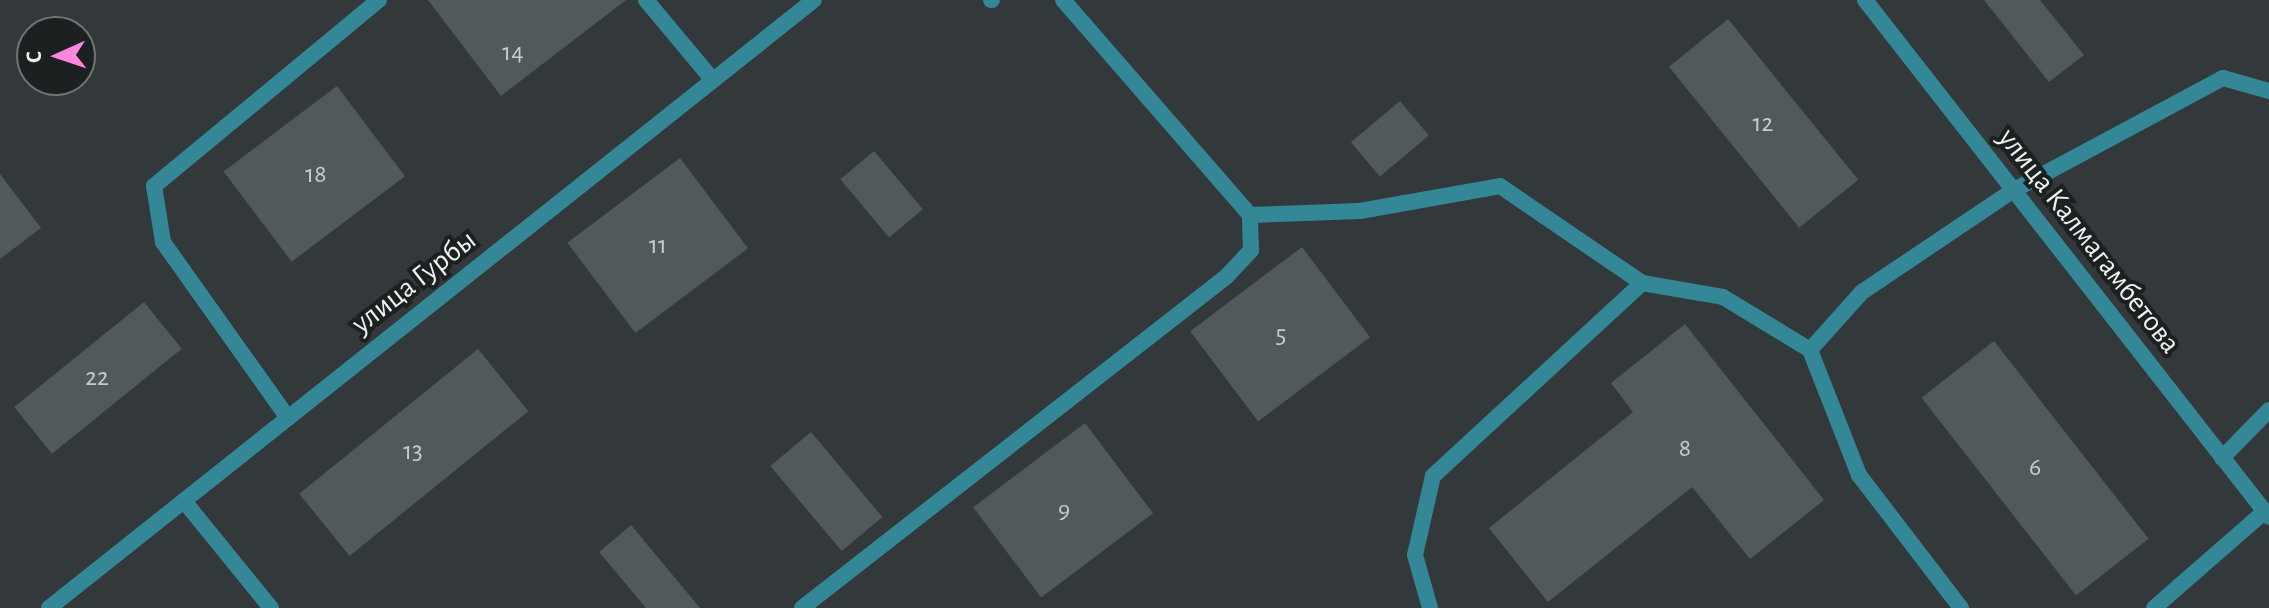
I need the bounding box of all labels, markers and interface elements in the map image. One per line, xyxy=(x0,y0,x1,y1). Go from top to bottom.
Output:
north arrow xyxy=(16,16,96,96)
house number: 14 xyxy=(502,37,524,69)
text: С xyxy=(23,51,45,64)
house number: 12 xyxy=(1753,108,1773,140)
street label: улица Калмагамбетова xyxy=(1990,121,2188,361)
house number: 18 xyxy=(305,159,327,191)
street label: улица Гурбы xyxy=(345,222,483,342)
house number: 11 xyxy=(649,230,667,262)
house number: 5 xyxy=(1276,319,1286,351)
house number: 22 xyxy=(85,362,109,394)
house number: 8 xyxy=(1679,433,1691,465)
house number: 13 xyxy=(403,436,423,468)
house number: 6 xyxy=(2029,452,2041,484)
house number: 9 xyxy=(1058,495,1070,527)

